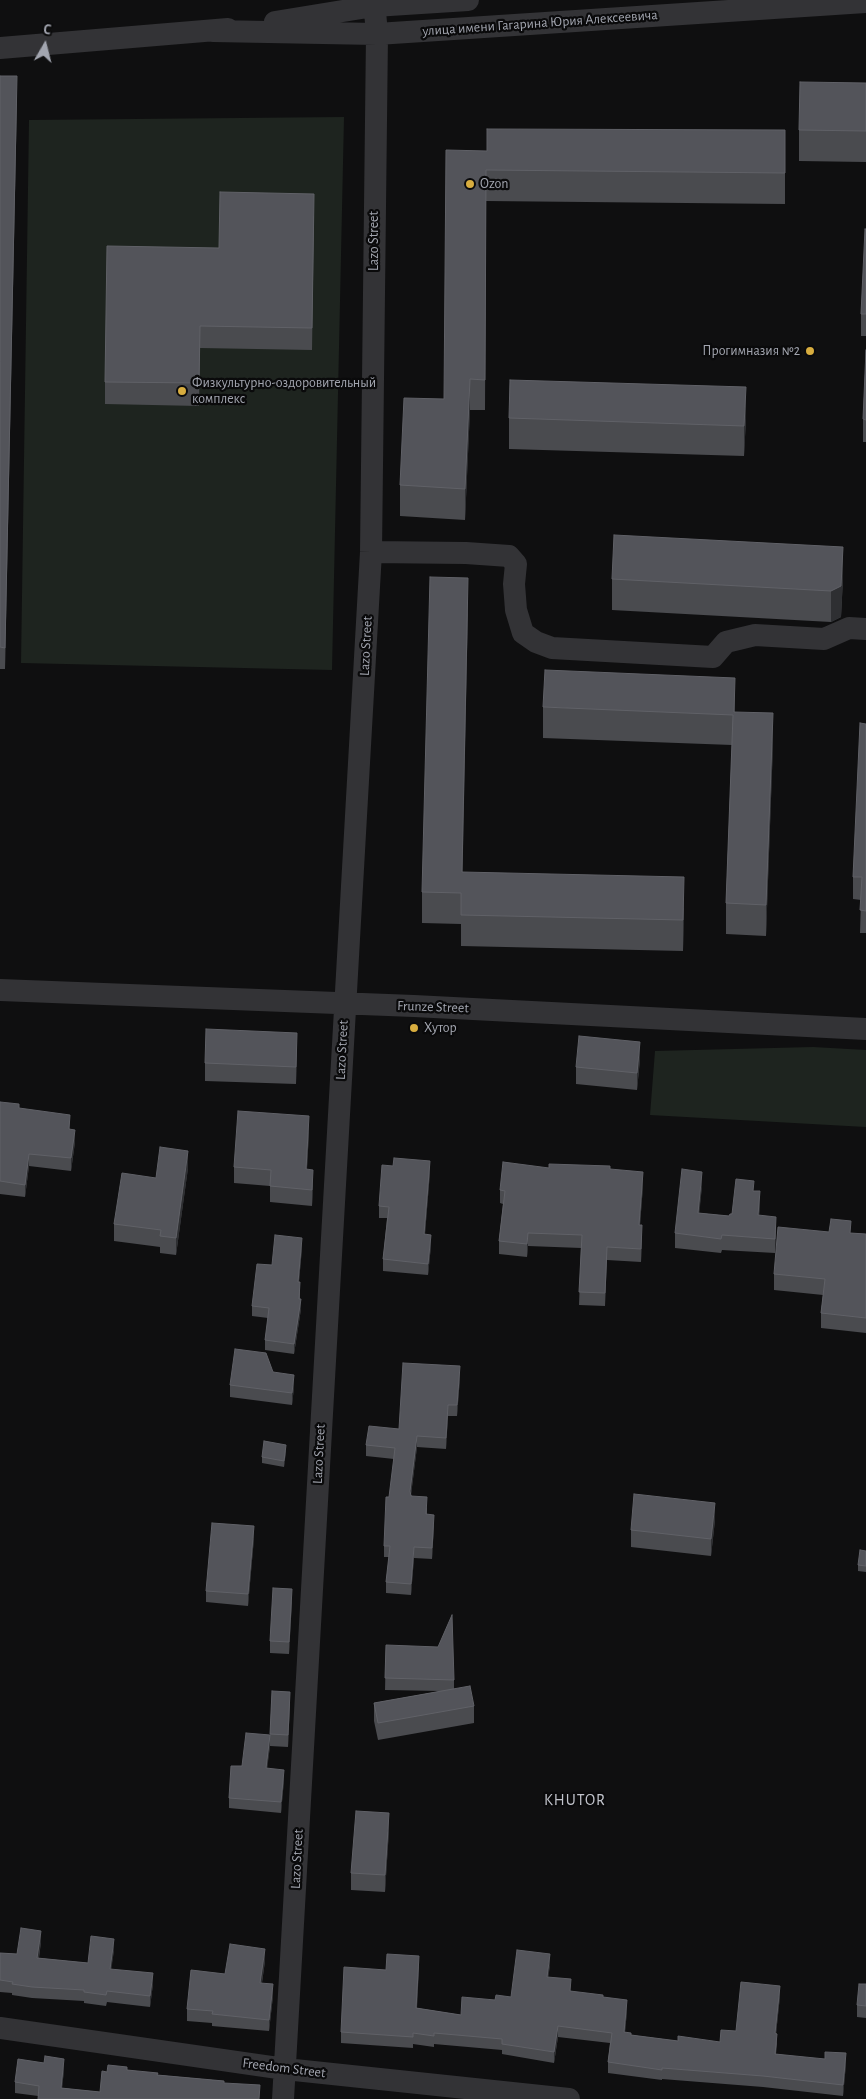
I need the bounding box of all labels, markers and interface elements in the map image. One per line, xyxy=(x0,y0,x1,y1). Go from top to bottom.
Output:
street label: улица имени Гагарина Юрия Алексеевича xyxy=(422,6,658,40)
north arrow xyxy=(20,20,70,70)
text: С xyxy=(42,23,52,38)
place label: Ozon xyxy=(480,176,508,192)
marker: Ozon xyxy=(464,178,476,190)
street label: Lazo Street xyxy=(366,211,382,271)
place label: Прогимназия №2 xyxy=(702,343,800,359)
marker: Прогимназия №2 xyxy=(804,345,816,357)
place label: Физкультурно-оздоровительный комплекс xyxy=(192,375,376,408)
marker: Физкультурно-оздоровительный комплекс xyxy=(176,385,188,397)
street label: Lazo Street xyxy=(356,616,376,676)
street label: Frunze Street xyxy=(397,997,469,1017)
street label: Lazo Street xyxy=(332,1020,352,1080)
place label: Хутор xyxy=(424,1020,457,1036)
marker: Хутор xyxy=(408,1022,420,1034)
street label: Lazo Street xyxy=(309,1424,329,1484)
district label: KHUTOR xyxy=(543,1790,607,1810)
street label: Lazo Street xyxy=(287,1829,307,1889)
street label: Freedom Street xyxy=(242,2055,326,2081)

